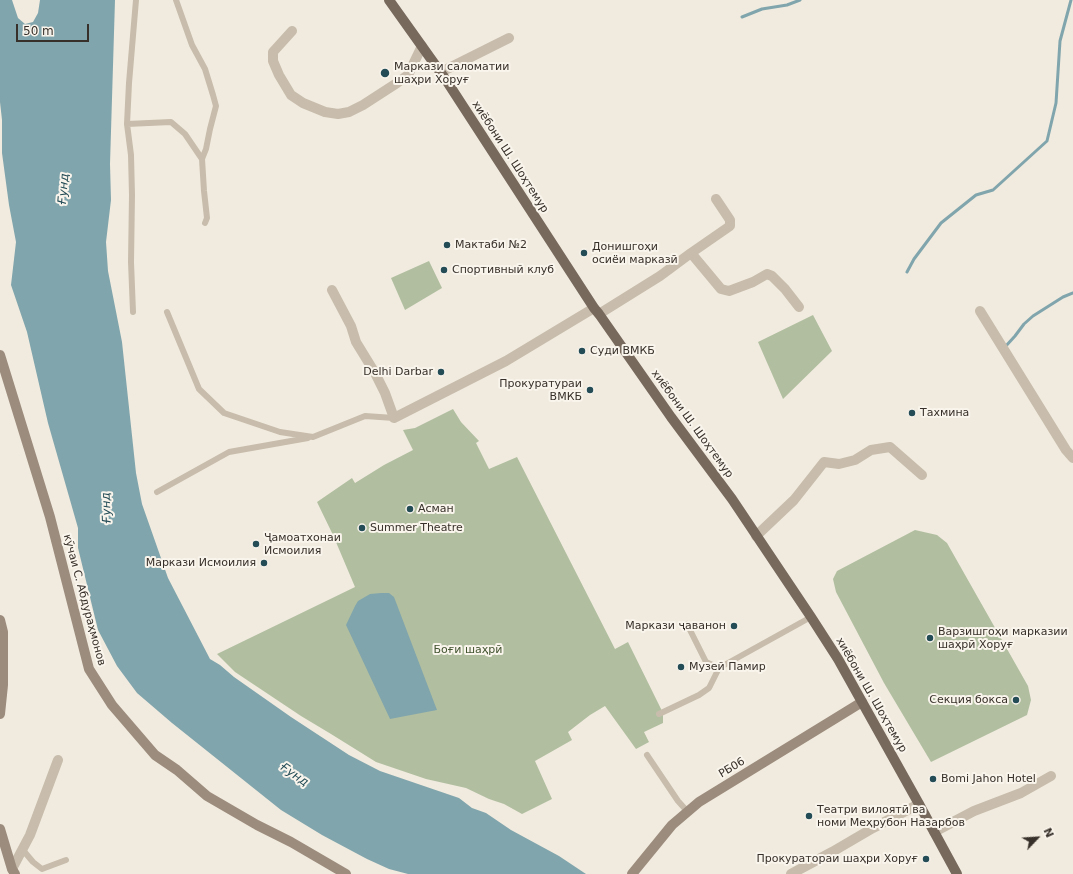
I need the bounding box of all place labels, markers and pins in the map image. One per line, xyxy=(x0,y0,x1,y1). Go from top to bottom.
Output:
place label: Маркази саломатии шаҳри Хоруғ xyxy=(394,60,509,86)
marker: Маркази саломатии шаҳри Хоруғ xyxy=(379,67,391,79)
place label: Мактаби №2 xyxy=(455,238,527,252)
marker: Мактаби №2 xyxy=(442,240,452,250)
place label: Донишгоҳи осиёи марказӣ xyxy=(592,240,678,266)
marker: Донишгоҳи осиёи марказӣ xyxy=(579,248,589,258)
place label: Спортивный клуб xyxy=(452,263,554,277)
marker: Спортивный клуб xyxy=(439,265,449,275)
place label: Суди ВМКБ xyxy=(590,344,655,358)
marker: Суди ВМКБ xyxy=(577,346,587,356)
place label: Delhi Darbar xyxy=(363,365,433,379)
marker: Delhi Darbar xyxy=(436,367,446,377)
place label: Прокуратураи ВМКБ xyxy=(499,377,582,403)
marker: Прокуратураи ВМКБ xyxy=(585,385,595,395)
place label: Тахмина xyxy=(920,406,969,420)
marker: Тахмина xyxy=(907,408,917,418)
place label: Асман xyxy=(418,502,454,516)
marker: Асман xyxy=(405,504,415,514)
place label: Summer Theatre xyxy=(370,521,463,535)
marker: Summer Theatre xyxy=(357,523,367,533)
place label: Ҷамоатхонаи Исмоилия xyxy=(264,531,341,557)
marker: Ҷамоатхонаи Исмоилия xyxy=(251,539,261,549)
place label: Маркази Исмоилия xyxy=(146,556,256,570)
marker: Маркази Исмоилия xyxy=(259,558,269,568)
place label: Маркази ҷаванон xyxy=(625,619,726,633)
marker: Маркази ҷаванон xyxy=(729,621,739,631)
place label: Варзишгоҳи марказии шаҳрӣ Хоруғ xyxy=(938,625,1068,651)
marker: Варзишгоҳи марказии шаҳрӣ Хоруғ xyxy=(925,633,935,643)
place label: Музей Памир xyxy=(689,660,766,674)
marker: Музей Памир xyxy=(676,662,686,672)
place label: Секция бокса xyxy=(929,693,1008,707)
marker: Секция бокса xyxy=(1011,695,1021,705)
place label: Bomi Jahon Hotel xyxy=(941,772,1036,786)
marker: Bomi Jahon Hotel xyxy=(928,774,938,784)
place label: Театри вилоятӣ ва номи Меҳрубон Назарбов xyxy=(817,803,965,829)
marker: Театри вилоятӣ ва номи Меҳрубон Назарбов xyxy=(804,811,814,821)
place label: Прокуратораи шаҳри Хоруғ xyxy=(756,852,918,866)
marker: Прокуратораи шаҳри Хоруғ xyxy=(921,854,931,864)

